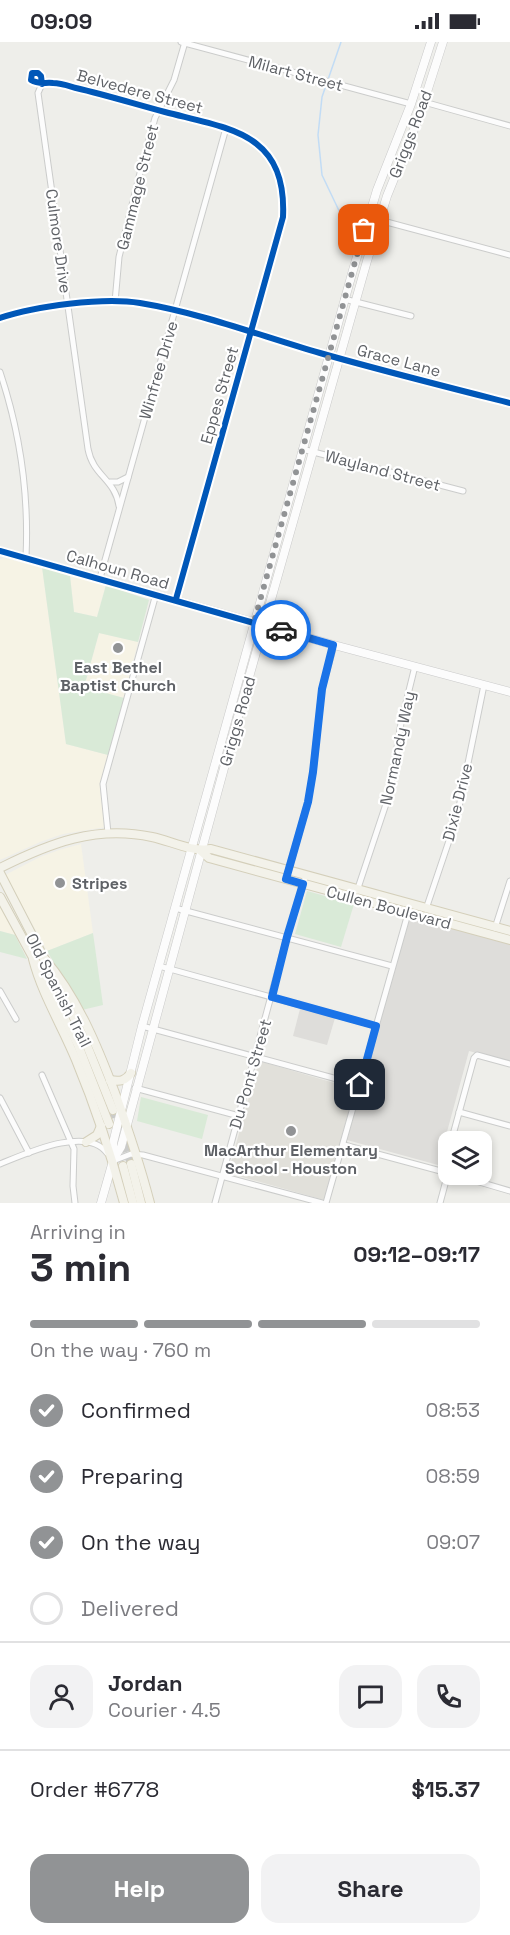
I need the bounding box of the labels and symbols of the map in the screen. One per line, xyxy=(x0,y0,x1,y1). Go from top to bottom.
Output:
street label: Milart Street xyxy=(246,51,346,96)
street label: Belvedere Street xyxy=(74,65,205,118)
street label: Griggs Road xyxy=(384,87,437,181)
street label: Gammage Street xyxy=(112,122,163,252)
street label: Culmore Drive xyxy=(41,187,76,295)
pin xyxy=(338,204,389,255)
street label: Winfree Drive xyxy=(134,318,183,422)
street label: Grace Lane xyxy=(355,339,443,382)
street label: Eppes Street xyxy=(196,344,243,446)
street label: Wayland Street xyxy=(323,445,443,496)
street label: Calhoun Road xyxy=(64,545,172,594)
courier xyxy=(251,600,311,660)
marker: East Bethel Baptist Church xyxy=(111,641,125,655)
place label: East Bethel Baptist Church xyxy=(60,657,176,696)
street label: Griggs Road xyxy=(215,674,260,769)
street label: Normandy Way xyxy=(375,689,420,807)
street label: Dixie Drive xyxy=(438,761,477,843)
place label: Stripes xyxy=(72,873,127,894)
marker: Stripes xyxy=(53,876,67,890)
street label: Cullen Boulevard xyxy=(324,881,454,934)
street label: Old Spanish Trail xyxy=(21,930,96,1051)
street label: Du Pont Street xyxy=(225,1017,276,1132)
pin xyxy=(334,1059,385,1110)
marker: MacArthur Elementary School - Houston xyxy=(284,1124,298,1138)
place label: MacArthur Elementary School - Houston xyxy=(204,1140,378,1179)

